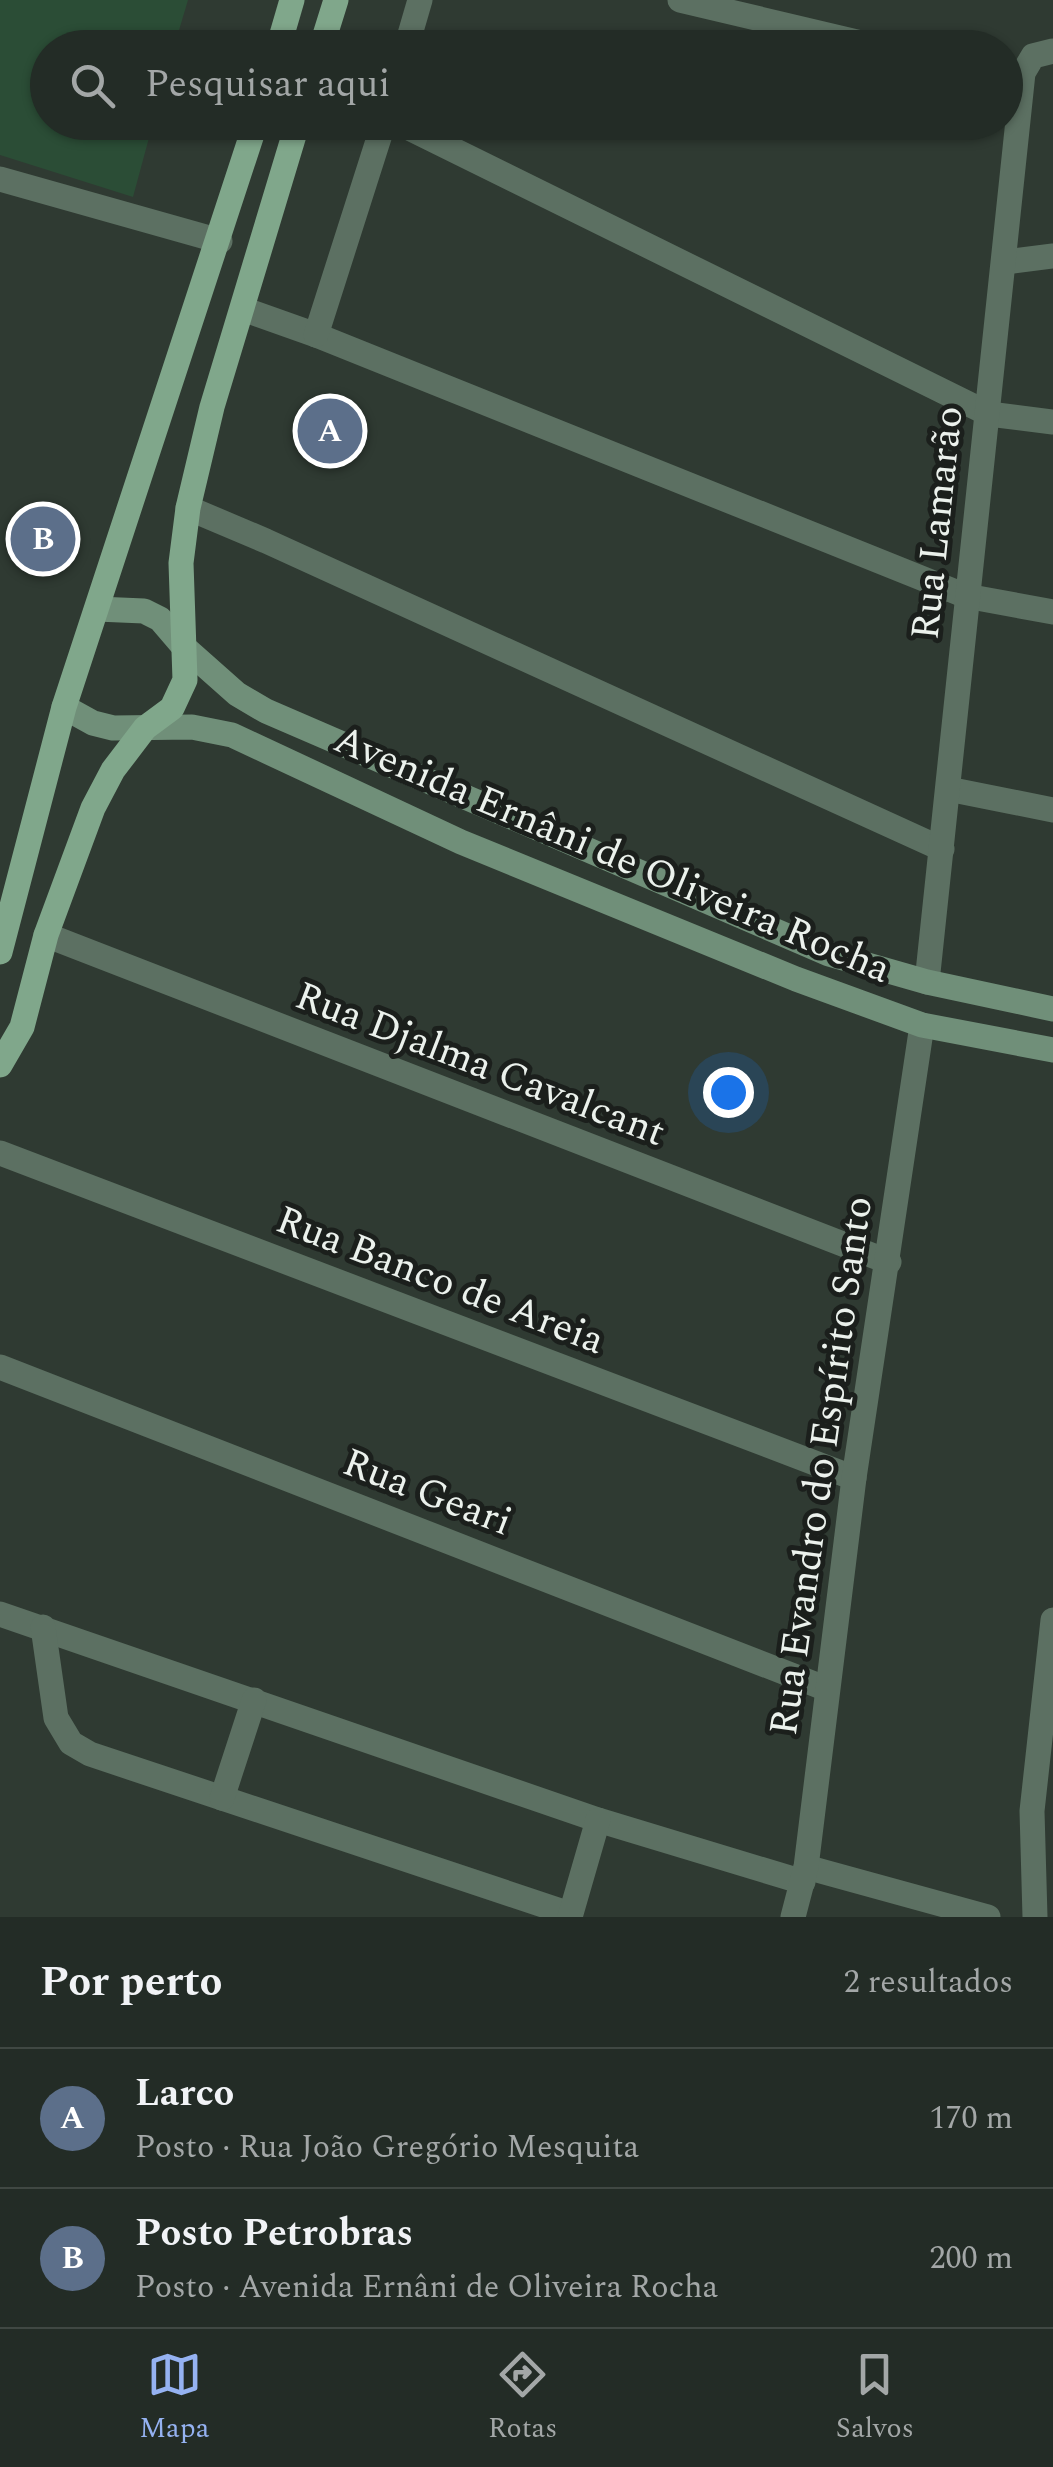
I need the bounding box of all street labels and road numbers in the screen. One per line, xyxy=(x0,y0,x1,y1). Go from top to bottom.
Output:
street label: Rua Lamarão xyxy=(895,403,981,643)
street label: Avenida Ernâni de Oliveira Rocha xyxy=(324,710,900,1000)
street label: Rua Djalma Cavalcant xyxy=(286,966,674,1164)
street label: Rua Banco de Areia xyxy=(267,1190,614,1372)
street label: Rua Evandro do Espírito Santo xyxy=(754,1193,890,1739)
street label: Rua Geari xyxy=(334,1433,520,1553)

